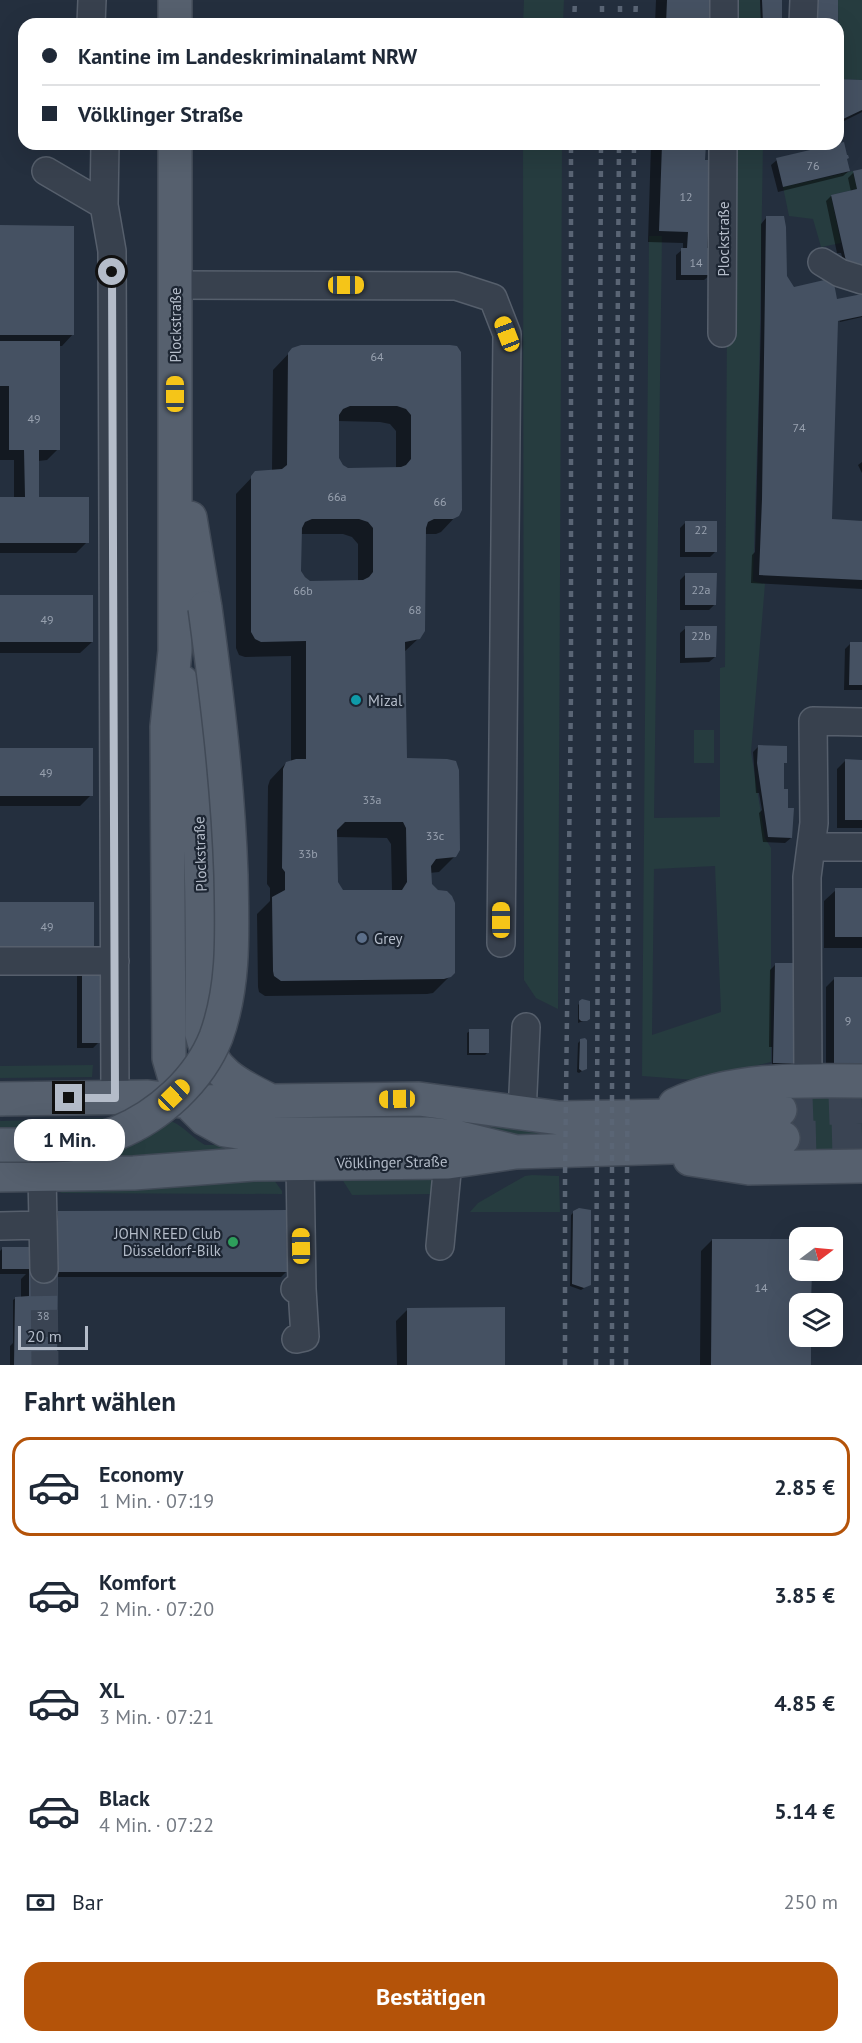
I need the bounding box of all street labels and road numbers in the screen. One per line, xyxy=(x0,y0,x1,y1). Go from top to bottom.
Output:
street label: Plockstraße xyxy=(714,201,733,277)
street label: Plockstraße xyxy=(166,287,185,363)
street label: Plockstraße xyxy=(189,816,211,892)
street label: Völklinger Straße xyxy=(335,1152,448,1172)

